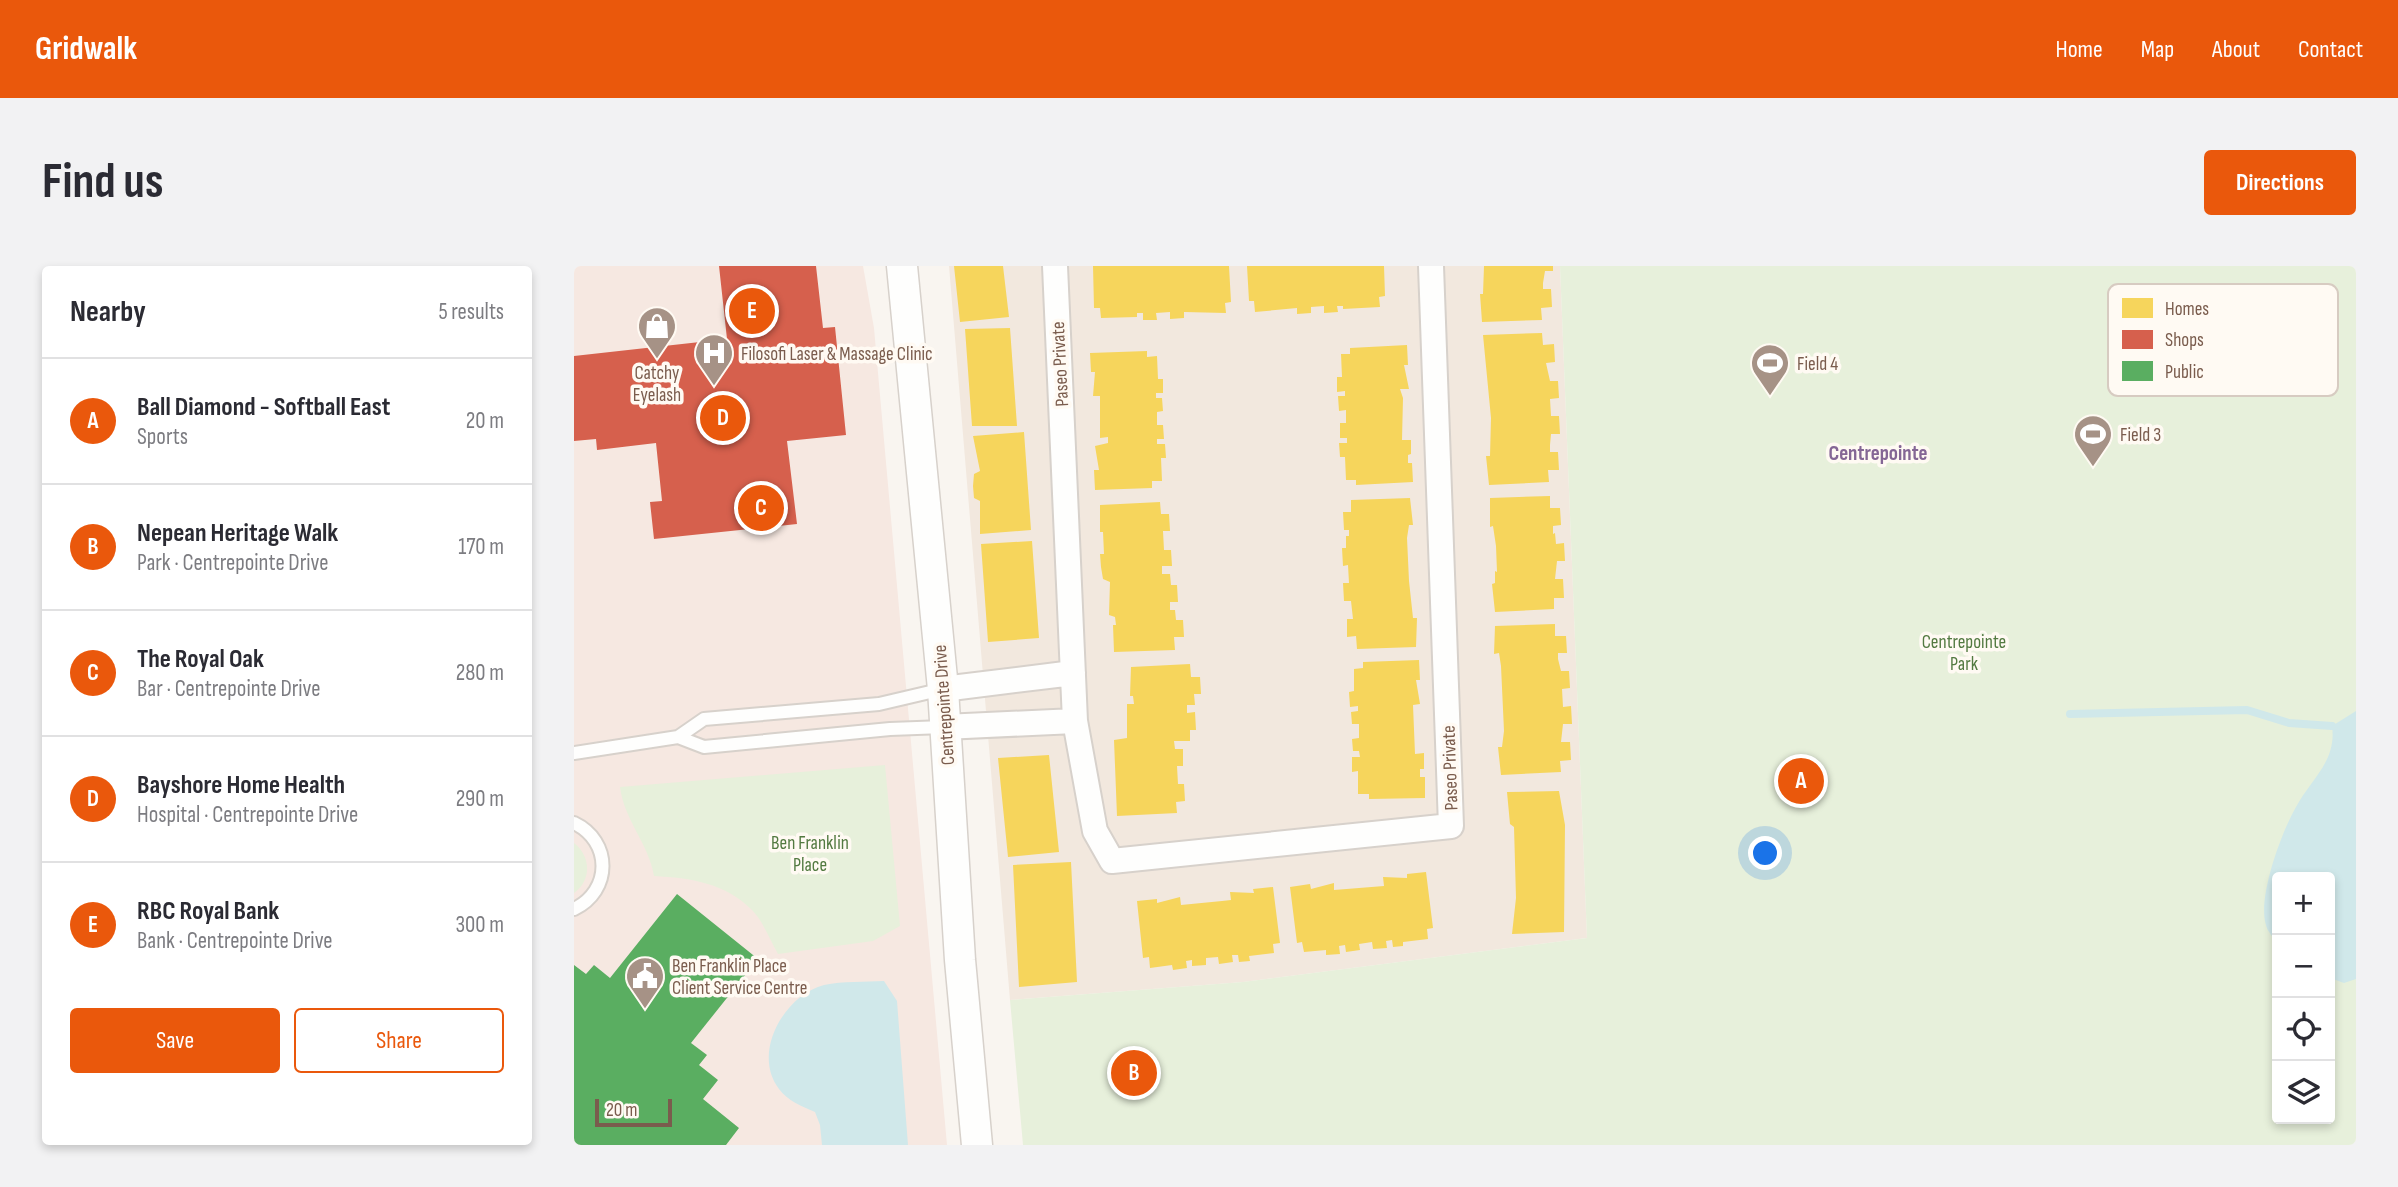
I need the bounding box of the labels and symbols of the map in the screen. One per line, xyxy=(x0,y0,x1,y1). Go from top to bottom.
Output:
legend xyxy=(2108,284,2338,396)
pin: E xyxy=(729,285,775,337)
text: Homes xyxy=(2165,298,2209,321)
shop icon: Catchy Eyelash xyxy=(636,305,678,360)
street label: Paseo Private xyxy=(1047,321,1074,407)
text: Shops xyxy=(2165,329,2204,352)
hospital icon: Filosofi Laser & Massage Clinic xyxy=(693,332,735,387)
sports icon: Field 4 xyxy=(1749,342,1791,397)
place label: Filosofi Laser & Massage Clinic xyxy=(741,343,933,366)
place label: Field 4 xyxy=(1797,353,1838,376)
text: Public xyxy=(2165,361,2204,384)
place label: Catchy Eyelash xyxy=(633,362,681,407)
pin: D xyxy=(700,392,746,444)
sports icon: Field 3 xyxy=(2072,413,2114,468)
place label: Field 3 xyxy=(2120,424,2161,447)
district label: Centrepointe xyxy=(1829,441,1928,466)
pin: C xyxy=(738,482,784,534)
park label: Centrepointe Park xyxy=(1922,631,2006,676)
street label: Centrepointe Drive xyxy=(929,644,960,766)
street label: Paseo Private xyxy=(1438,725,1463,811)
pin: A xyxy=(1778,755,1824,807)
park label: Ben Franklin Place xyxy=(771,832,849,877)
your location xyxy=(1748,836,1782,870)
public building icon: Ben Franklin Place Client Service Centre xyxy=(624,955,666,1010)
place label: Ben Franklin Place Client Service Centre xyxy=(672,955,807,1000)
pin: B xyxy=(1111,1047,1157,1099)
scale bar xyxy=(595,1096,672,1128)

